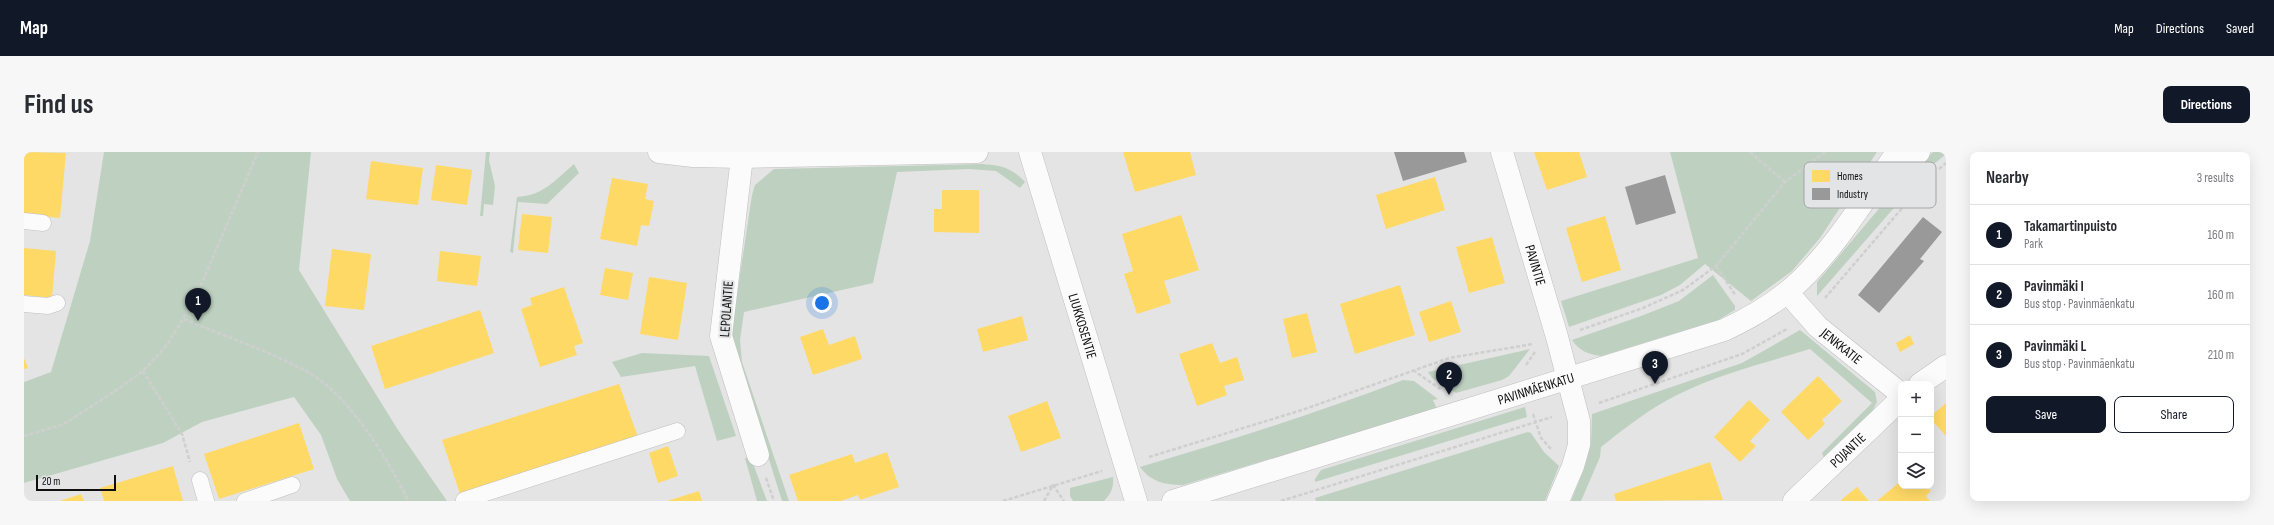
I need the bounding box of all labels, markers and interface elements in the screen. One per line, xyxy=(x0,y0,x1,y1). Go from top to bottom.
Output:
text: Map xyxy=(20,17,48,40)
text: Map xyxy=(2114,20,2134,37)
text: Directions xyxy=(2156,20,2204,37)
text: Saved xyxy=(2226,20,2254,37)
button: Directions xyxy=(2163,86,2250,123)
text: Find us xyxy=(24,88,93,121)
legend xyxy=(1804,162,1936,208)
text: Nearby xyxy=(1986,168,2029,188)
text: Homes xyxy=(1837,170,1863,183)
text: 3 results xyxy=(2197,170,2234,186)
text: Industry xyxy=(1837,188,1869,201)
text: Takamartinpuisto xyxy=(2024,217,2117,236)
text: 1 xyxy=(1996,227,2002,243)
text: 160 m xyxy=(2208,227,2234,243)
text: Park xyxy=(2024,236,2043,252)
street label: PAVINTIE xyxy=(1521,243,1549,288)
text: Pavinmäki I xyxy=(2024,277,2084,296)
street label: LEPOLANTIE xyxy=(716,280,737,338)
text: 2 xyxy=(1996,287,2002,303)
text: 160 m xyxy=(2208,287,2234,303)
pin: 1 xyxy=(185,288,211,321)
street label: LIUKKOSENTIE xyxy=(1064,292,1100,361)
your location xyxy=(812,293,832,313)
text: Bus stop · Pavinmäenkatu xyxy=(2024,296,2135,312)
street label: JENKKATIE xyxy=(1816,324,1865,368)
text: Pavinmäki L xyxy=(2024,337,2086,356)
text: 3 xyxy=(1996,347,2002,363)
text: 210 m xyxy=(2208,347,2234,363)
pin: 3 xyxy=(1642,351,1668,384)
text: Bus stop · Pavinmäenkatu xyxy=(2024,356,2135,372)
pin: 2 xyxy=(1436,362,1462,395)
street label: PAVINMÄENKATU xyxy=(1496,369,1576,409)
map controls xyxy=(1898,381,1934,489)
button: + xyxy=(1898,381,1934,417)
button: Save xyxy=(1986,396,2106,433)
button: Share xyxy=(2114,396,2234,433)
button: − xyxy=(1898,417,1934,453)
street label: POJANTIE xyxy=(1826,429,1870,471)
button: layers xyxy=(1898,453,1934,489)
scale bar xyxy=(36,473,116,492)
text: 20 m xyxy=(42,475,60,488)

